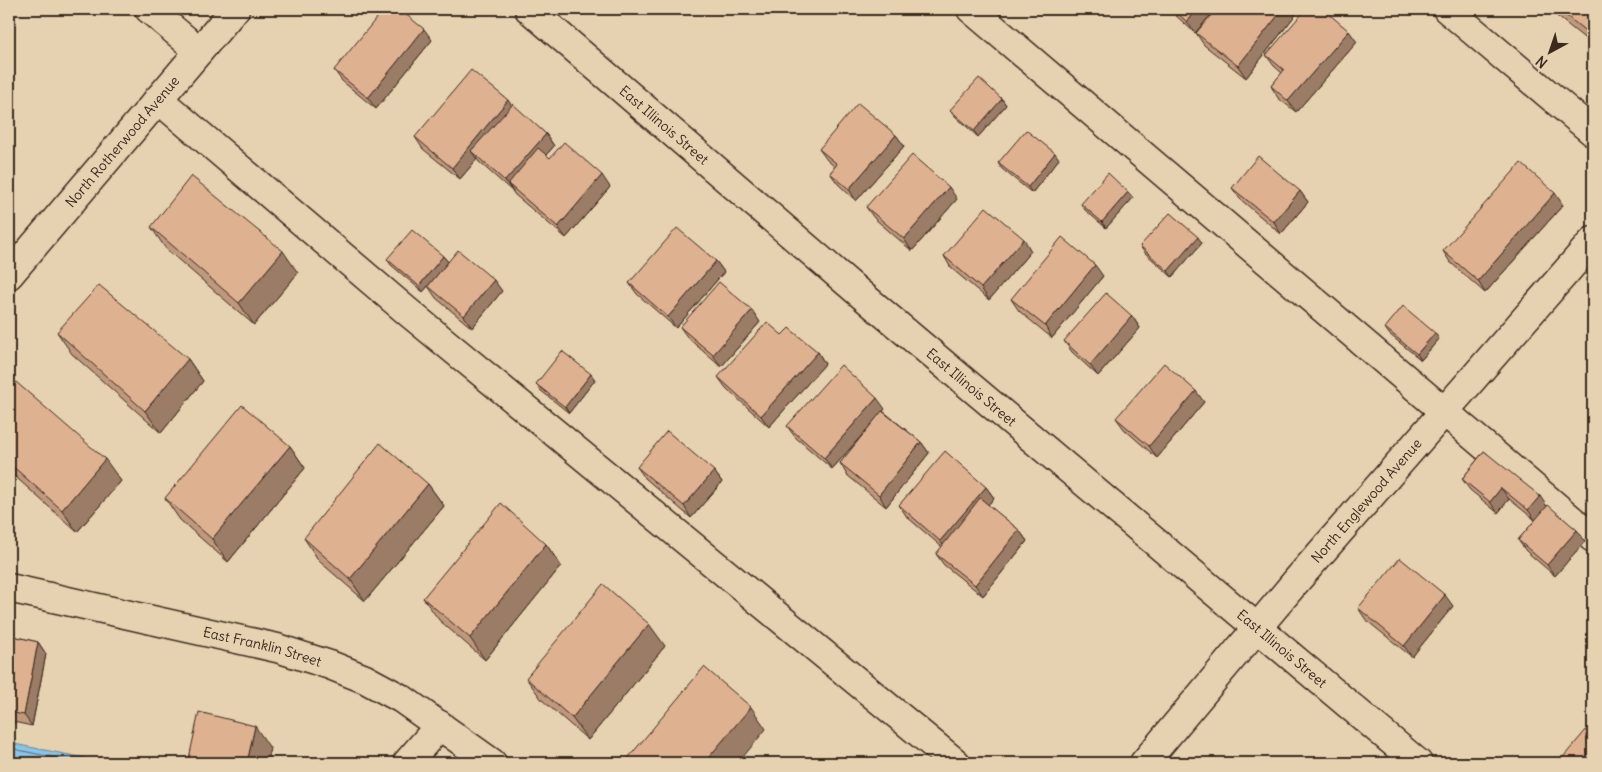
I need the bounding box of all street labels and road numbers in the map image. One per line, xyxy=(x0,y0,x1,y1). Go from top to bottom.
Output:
street label: North Rotherwood Avenue xyxy=(61,72,183,211)
street label: East Illinois Street xyxy=(616,82,713,169)
street label: East Illinois Street xyxy=(923,344,1020,430)
street label: North Englewood Avenue xyxy=(1307,435,1426,567)
street label: East Illinois Street xyxy=(1233,606,1331,692)
street label: East Franklin Street xyxy=(201,623,324,671)

